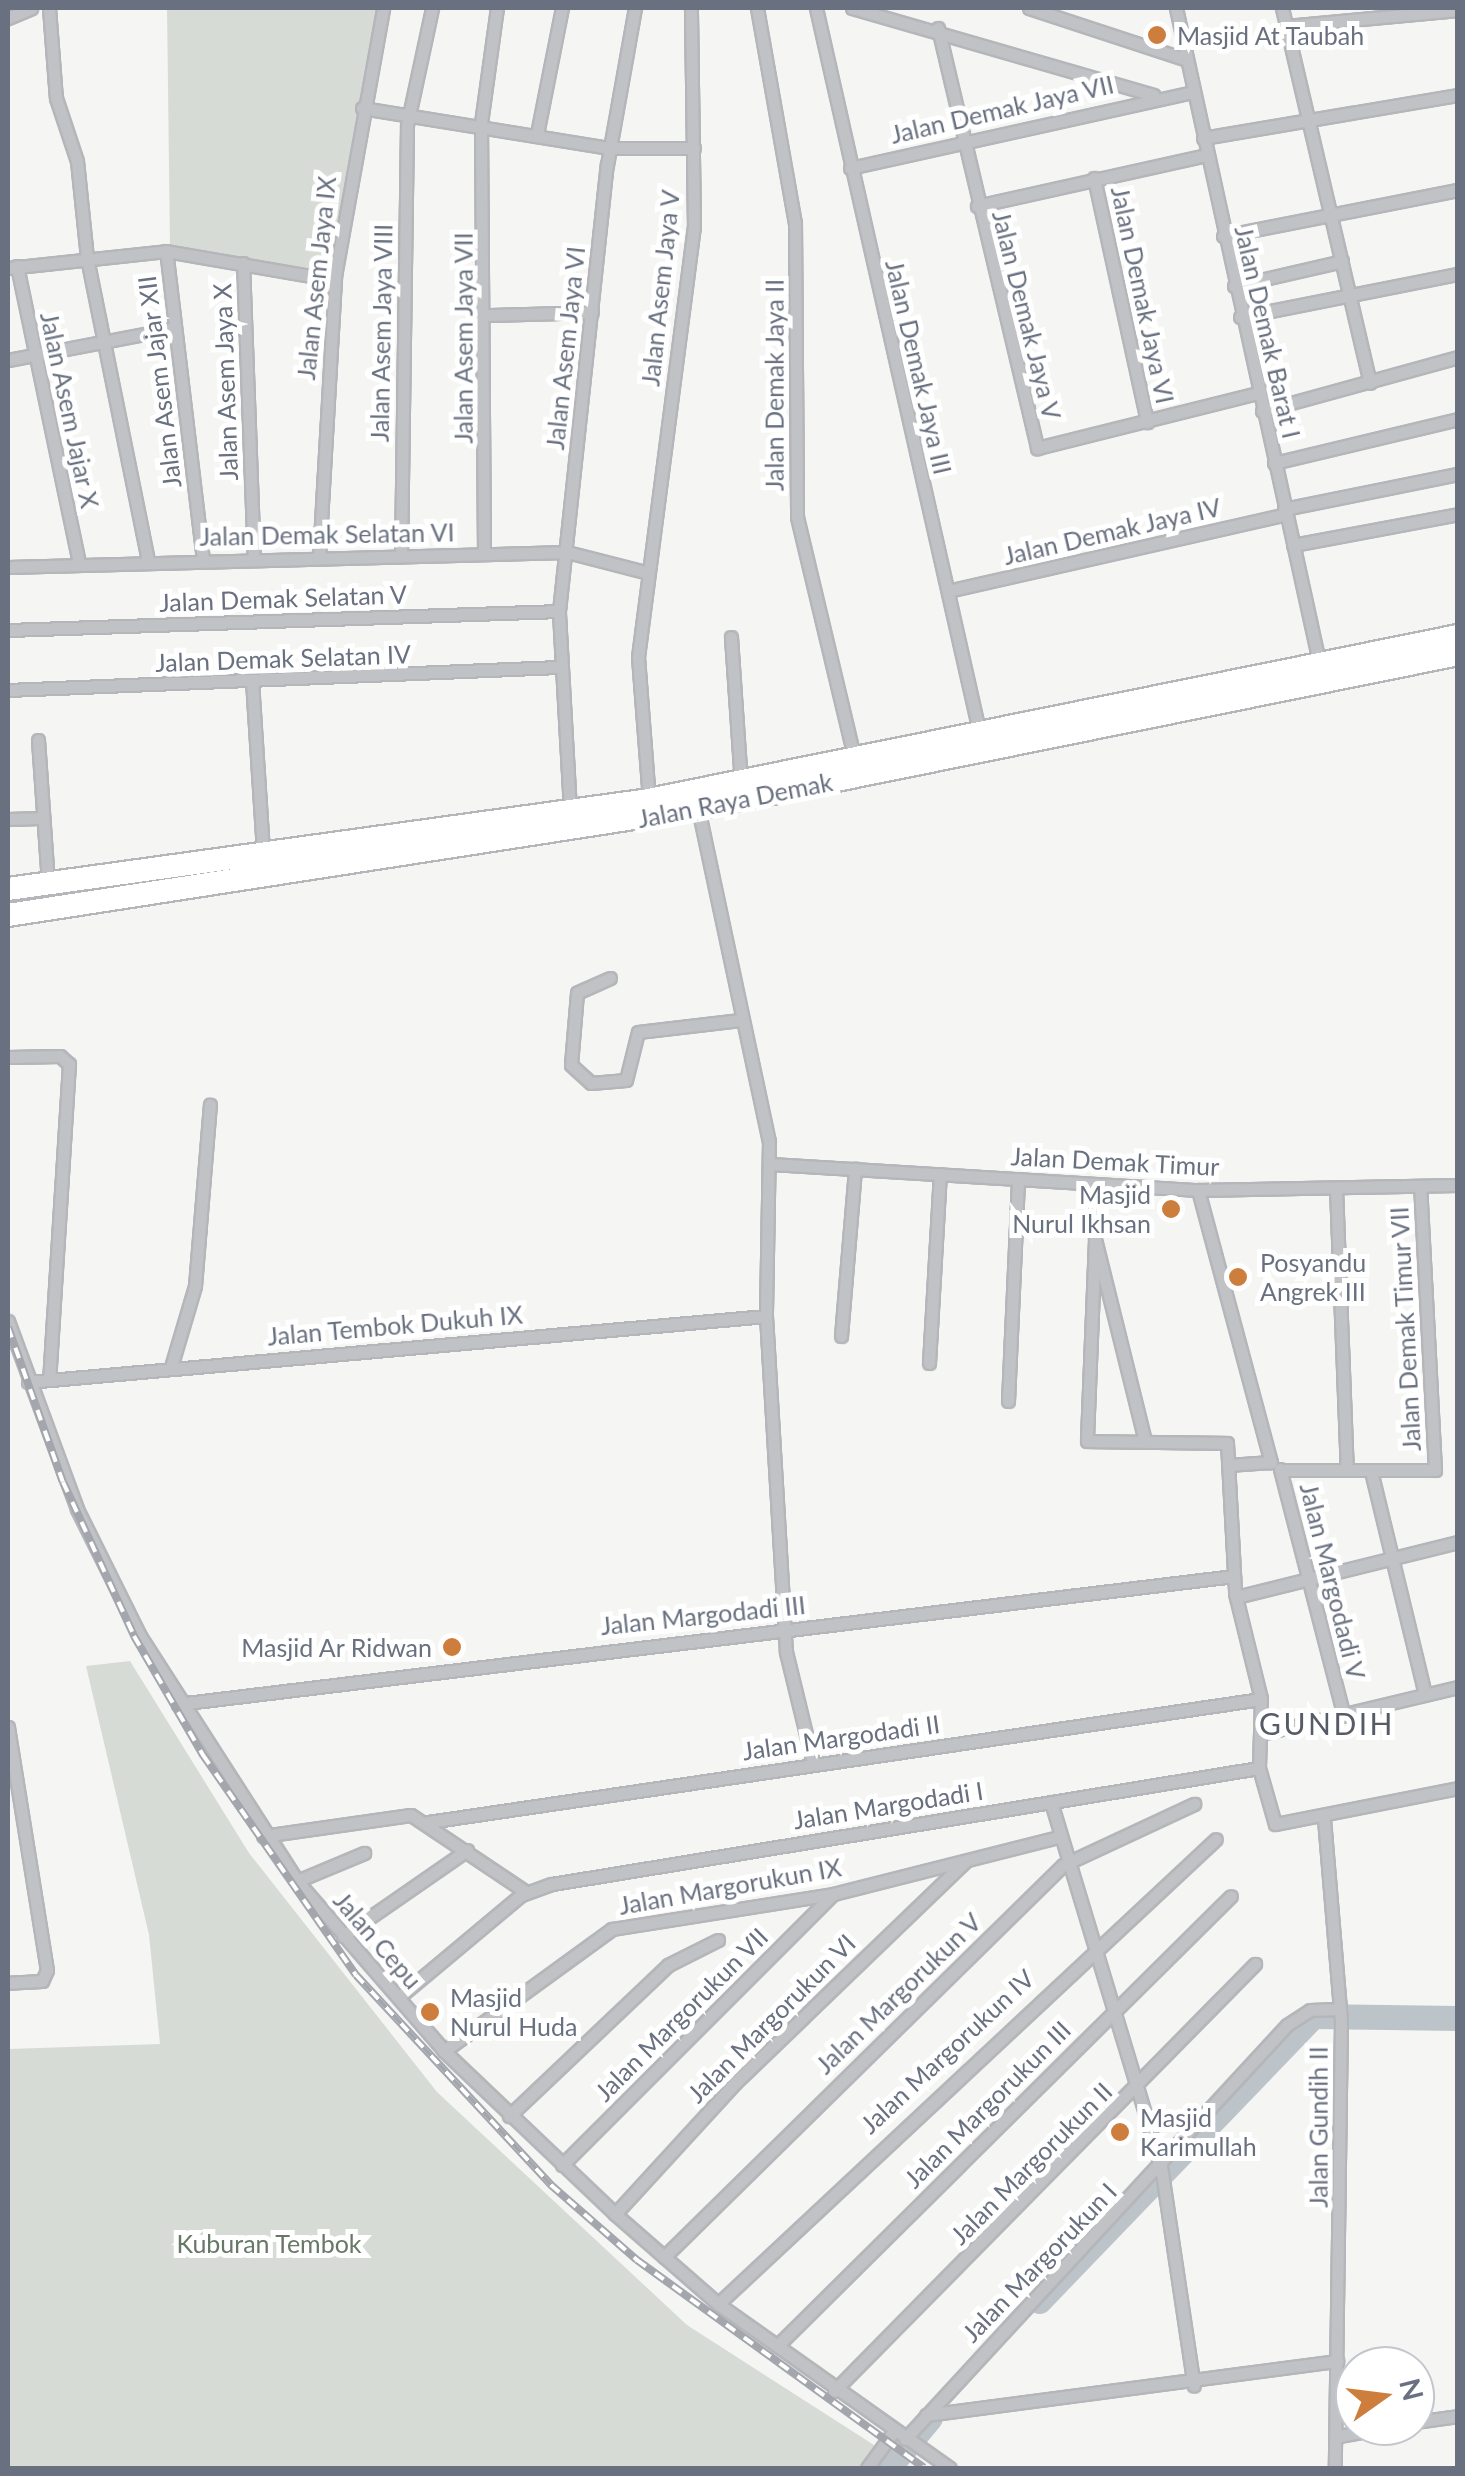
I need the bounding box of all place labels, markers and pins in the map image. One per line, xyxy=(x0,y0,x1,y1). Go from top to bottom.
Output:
place label: Masjid At Taubah xyxy=(1177,20,1366,50)
marker: Masjid At Taubah xyxy=(1146,24,1168,46)
place label: Masjid Nurul Ikhsan xyxy=(1012,1180,1151,1239)
marker: Masjid Nurul Ikhsan xyxy=(1160,1198,1182,1220)
place label: Posyandu Angrek III xyxy=(1260,1248,1366,1307)
marker: Posyandu Angrek III xyxy=(1225,1264,1251,1290)
place label: Masjid Ar Ridwan xyxy=(240,1632,432,1662)
marker: Masjid Ar Ridwan xyxy=(441,1636,463,1658)
place label: Masjid Nurul Huda xyxy=(450,1983,577,2042)
marker: Masjid Nurul Huda xyxy=(419,2001,441,2023)
place label: Masjid Karimullah xyxy=(1140,2103,1257,2162)
marker: Masjid Karimullah xyxy=(1109,2121,1131,2143)

